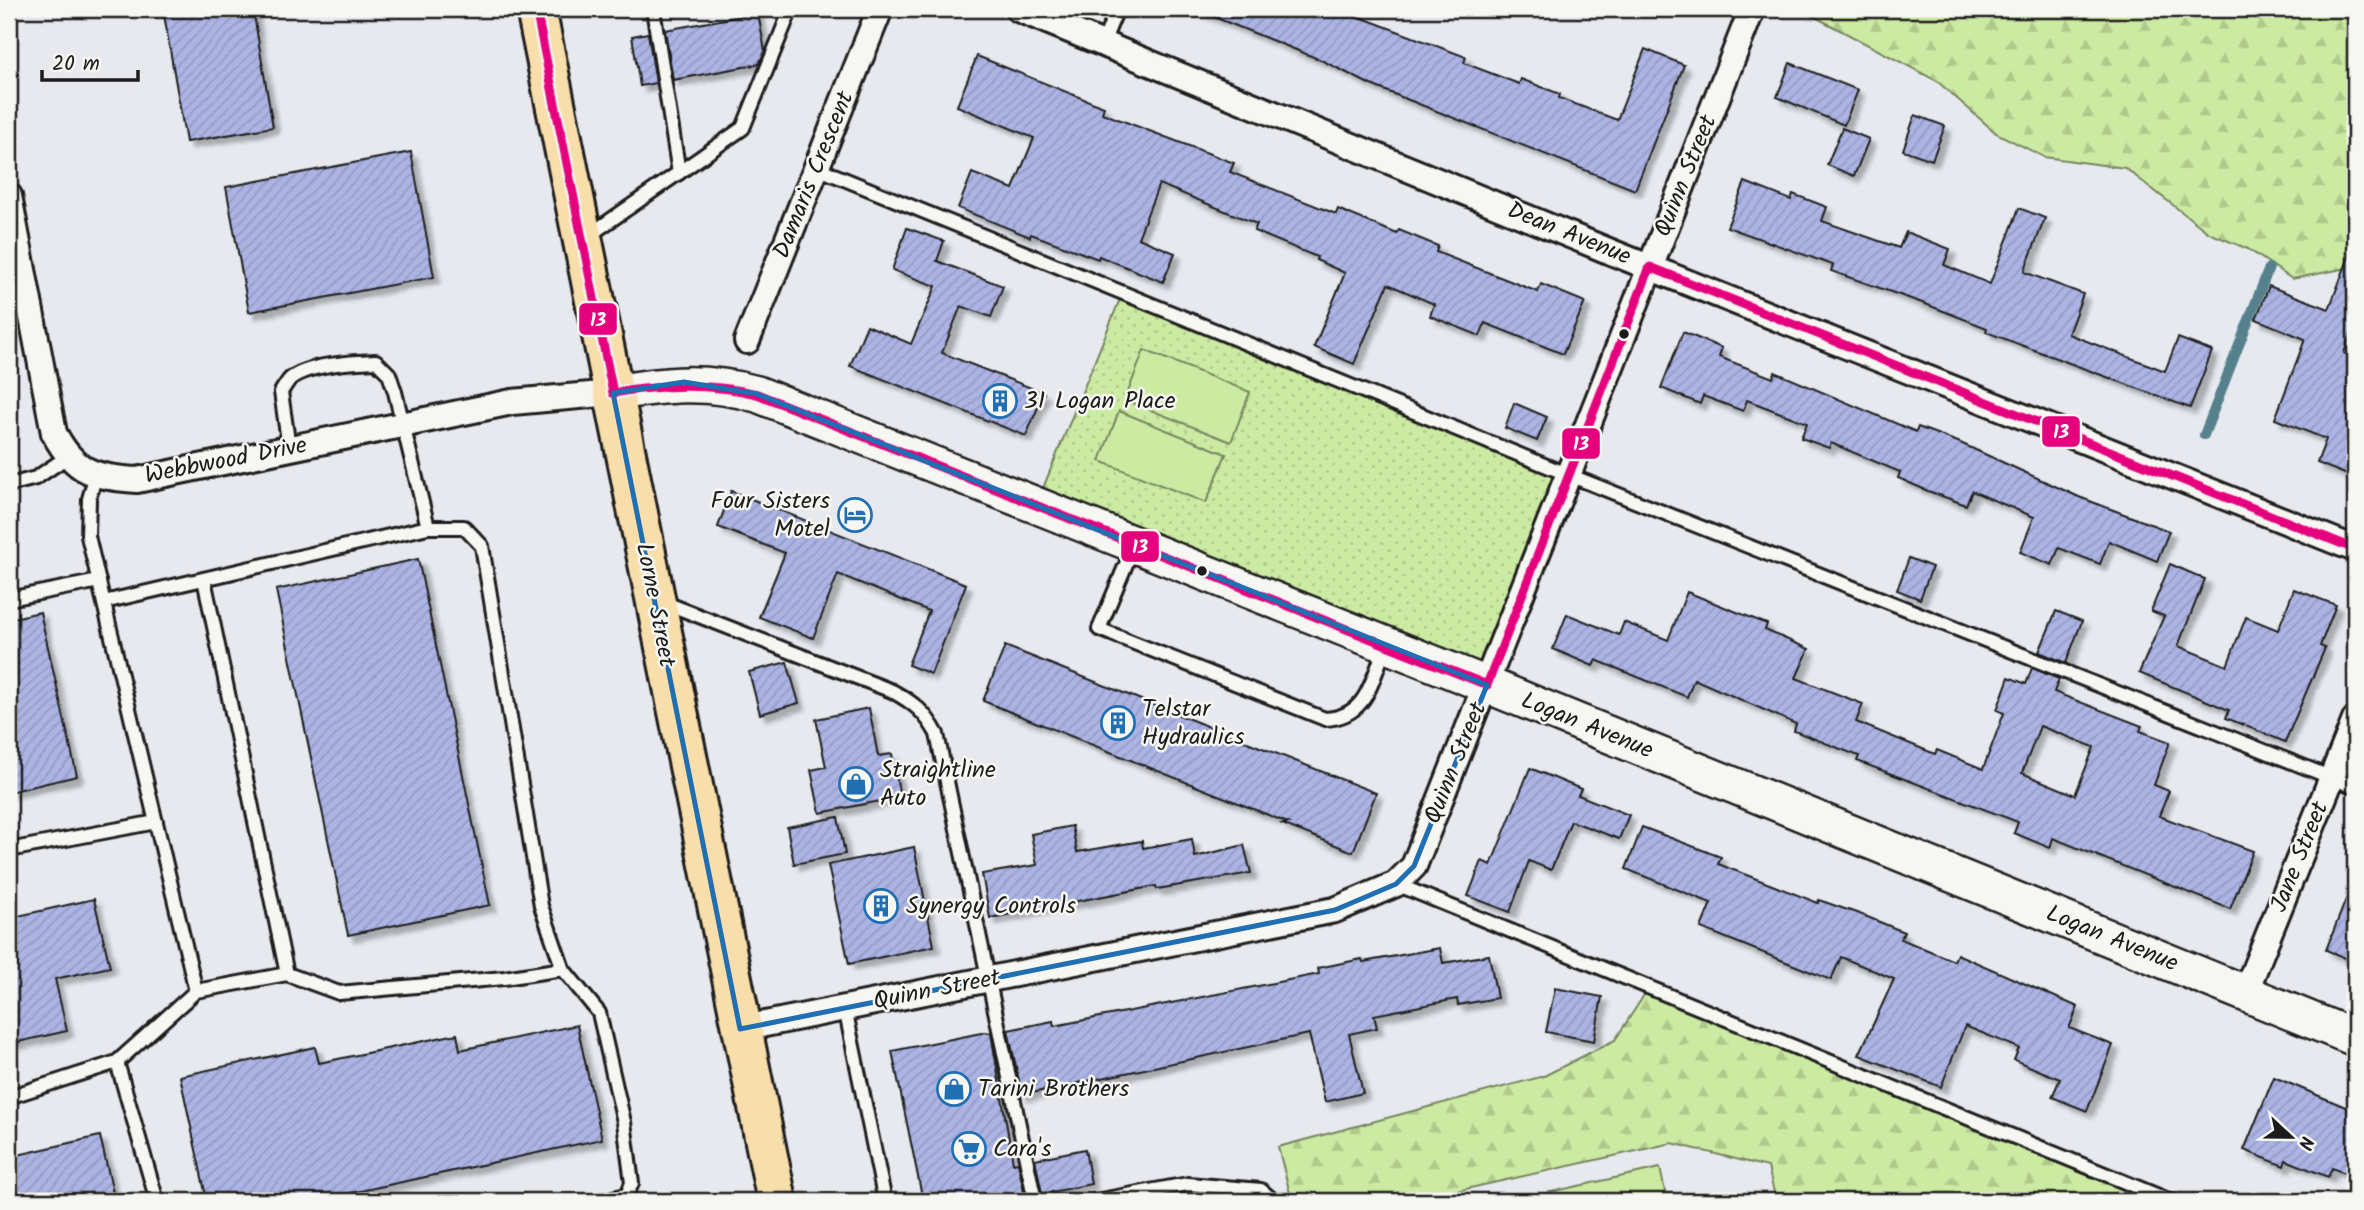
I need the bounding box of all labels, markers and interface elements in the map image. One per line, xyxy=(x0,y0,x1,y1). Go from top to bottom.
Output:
scale bar xyxy=(42,38,138,82)
text: 20 m xyxy=(52,48,100,81)
street label: Damaris Crescent xyxy=(763,85,866,265)
street label: Quinn Street xyxy=(1644,108,1728,243)
street label: Dean Avenue xyxy=(1501,191,1637,277)
line badge: 13 xyxy=(578,302,618,336)
text: 13 xyxy=(590,306,606,336)
unlabelled marker xyxy=(1617,327,1631,341)
building icon: 31 Logan Place xyxy=(981,382,1019,420)
place label: 31 Logan Place xyxy=(1024,382,1176,421)
line badge: 13 xyxy=(2041,415,2081,448)
text: 13 xyxy=(2053,418,2069,448)
street label: Webbwood Drive xyxy=(142,426,311,496)
line badge: 13 xyxy=(1561,427,1601,460)
text: 13 xyxy=(1573,430,1589,460)
place label: Four Sisters Motel xyxy=(711,482,830,549)
hotel icon: Four Sisters Motel xyxy=(836,496,874,534)
line badge: 13 xyxy=(1120,530,1160,563)
text: 13 xyxy=(1132,533,1148,563)
street label: Lorne Street xyxy=(624,539,686,671)
unlabelled marker xyxy=(1195,564,1209,578)
street label: Logan Avenue xyxy=(1515,682,1659,770)
place label: Telstar Hydraulics xyxy=(1142,690,1245,757)
street label: Quinn Street xyxy=(1414,695,1498,830)
building icon: Telstar Hydraulics xyxy=(1099,704,1137,742)
place label: Straightline Auto xyxy=(880,751,996,818)
shop icon: Straightline Auto xyxy=(837,765,875,803)
street label: Jane Street xyxy=(2260,795,2340,918)
building icon: Synergy Controls xyxy=(862,887,900,925)
place label: Synergy Controls xyxy=(906,887,1076,926)
street label: Logan Avenue xyxy=(2040,895,2184,983)
street label: Quinn Street xyxy=(870,958,1005,1021)
shop icon: Tarini Brothers xyxy=(935,1070,973,1108)
place label: Tarini Brothers xyxy=(978,1070,1129,1109)
north arrow xyxy=(2256,1102,2326,1172)
supermarket icon: Cara's xyxy=(950,1130,988,1168)
place label: Cara's xyxy=(993,1130,1052,1169)
text: N xyxy=(2289,1131,2321,1154)

